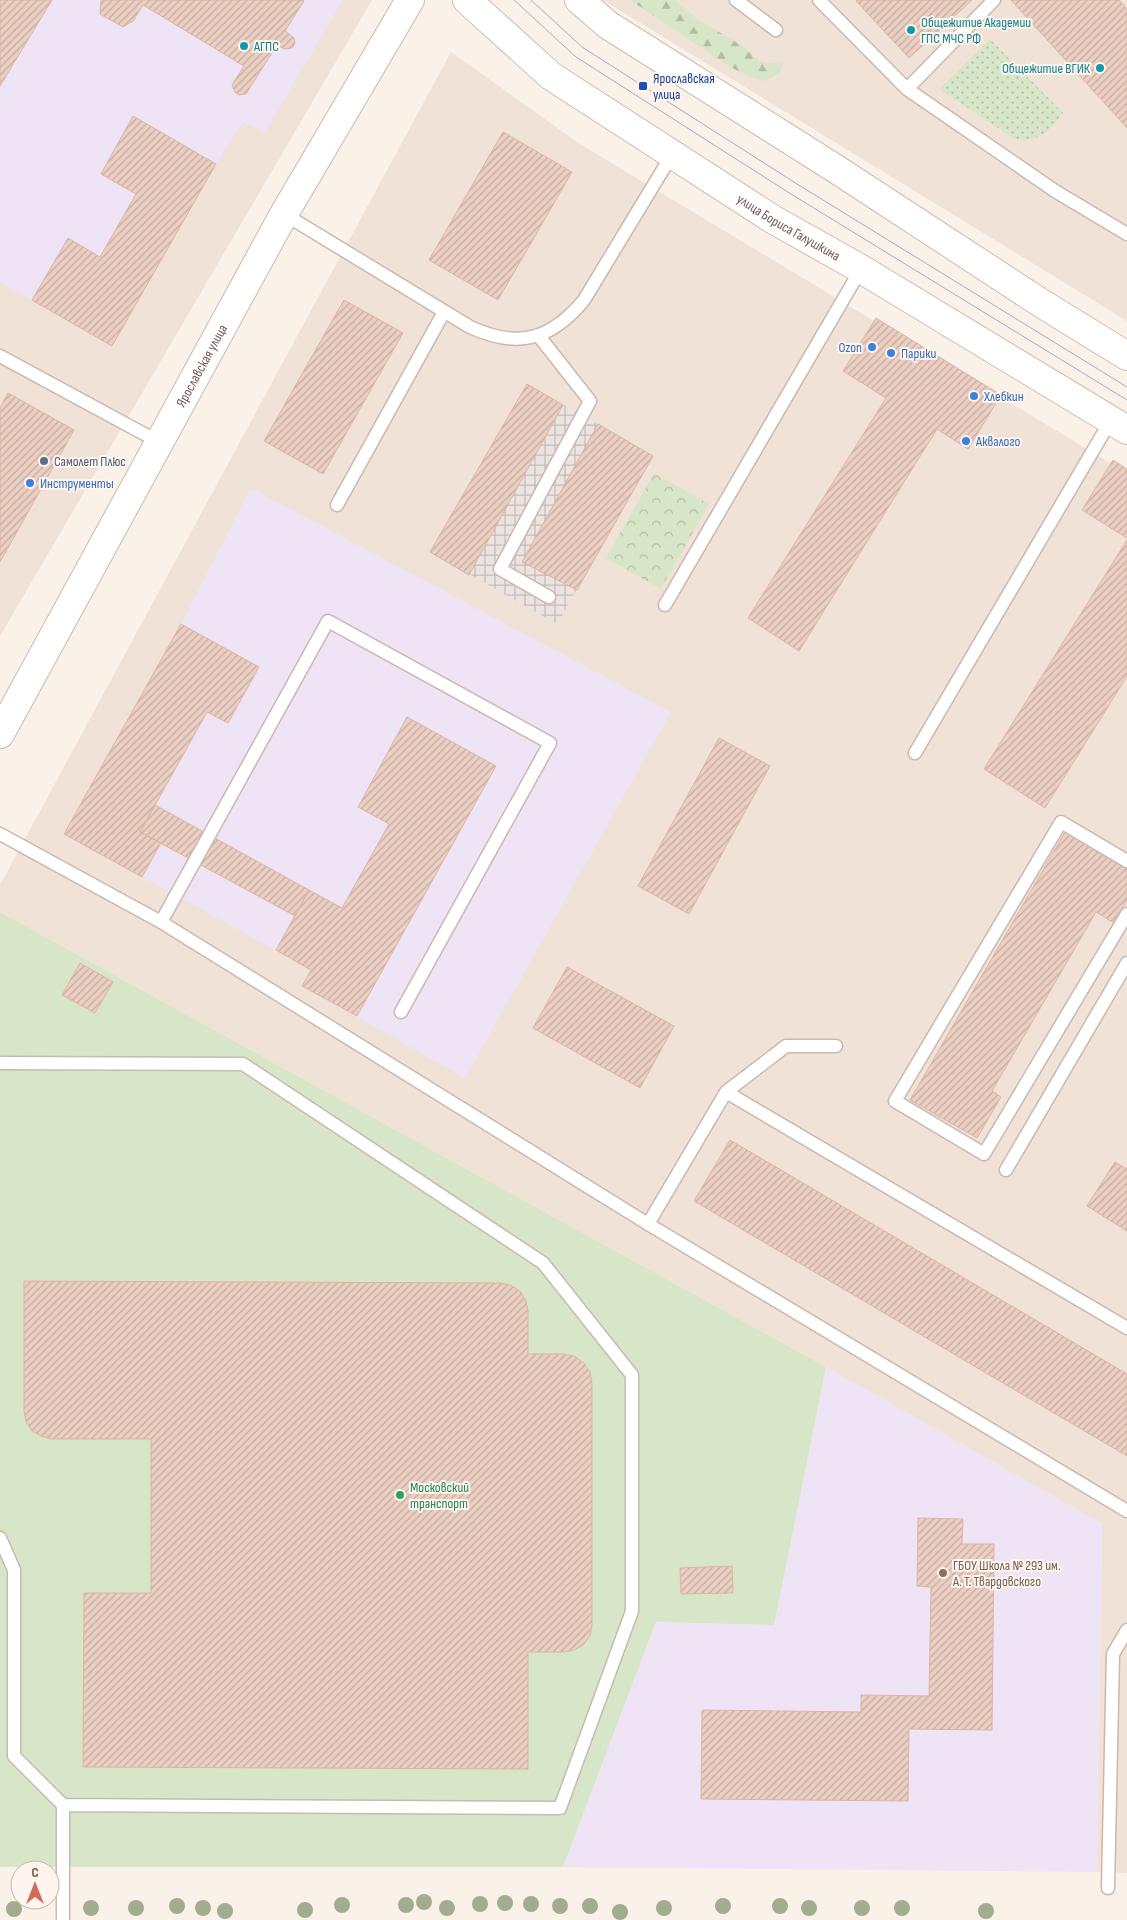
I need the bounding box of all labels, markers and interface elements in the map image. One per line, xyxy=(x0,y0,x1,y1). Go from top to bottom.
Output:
place label: Общежитие Академии ГПС МЧС РФ xyxy=(921,14,1031,47)
marker: Общежитие Академии ГПС МЧС РФ xyxy=(905,24,917,36)
place label: АГПС xyxy=(253,38,279,55)
marker: АГПС xyxy=(238,40,250,52)
place label: Общежитие ВГИК xyxy=(1002,60,1091,77)
marker: Общежитие ВГИК xyxy=(1094,62,1106,74)
place label: Ярославская улица xyxy=(653,70,715,103)
marker: Ярославская улица xyxy=(637,80,649,92)
street label: улица Бориса Галушкина xyxy=(734,190,843,264)
street label: Ярославская улица xyxy=(172,321,231,410)
place label: Ozon xyxy=(838,339,862,356)
marker: Ozon xyxy=(866,341,878,353)
place label: Парики xyxy=(901,345,936,362)
marker: Парики xyxy=(885,347,897,359)
place label: Хлебкин xyxy=(983,388,1024,405)
marker: Хлебкин xyxy=(968,390,980,402)
place label: Аквалого xyxy=(975,433,1021,450)
marker: Аквалого xyxy=(960,435,972,447)
place label: Самолет Плюс xyxy=(54,453,126,470)
marker: Самолет Плюс xyxy=(38,455,50,467)
place label: Инструменты xyxy=(40,475,114,492)
marker: Инструменты xyxy=(24,477,36,489)
place label: Московский транспорт xyxy=(410,1479,469,1512)
marker: Московский транспорт xyxy=(394,1489,406,1501)
place label: ГБОУ Школа № 293 им. А. Т. Твардовского xyxy=(952,1557,1061,1590)
marker: ГБОУ Школа № 293 им. А. Т. Твардовского xyxy=(937,1567,949,1579)
north arrow xyxy=(10,1860,60,1910)
text: С xyxy=(31,1864,39,1881)

